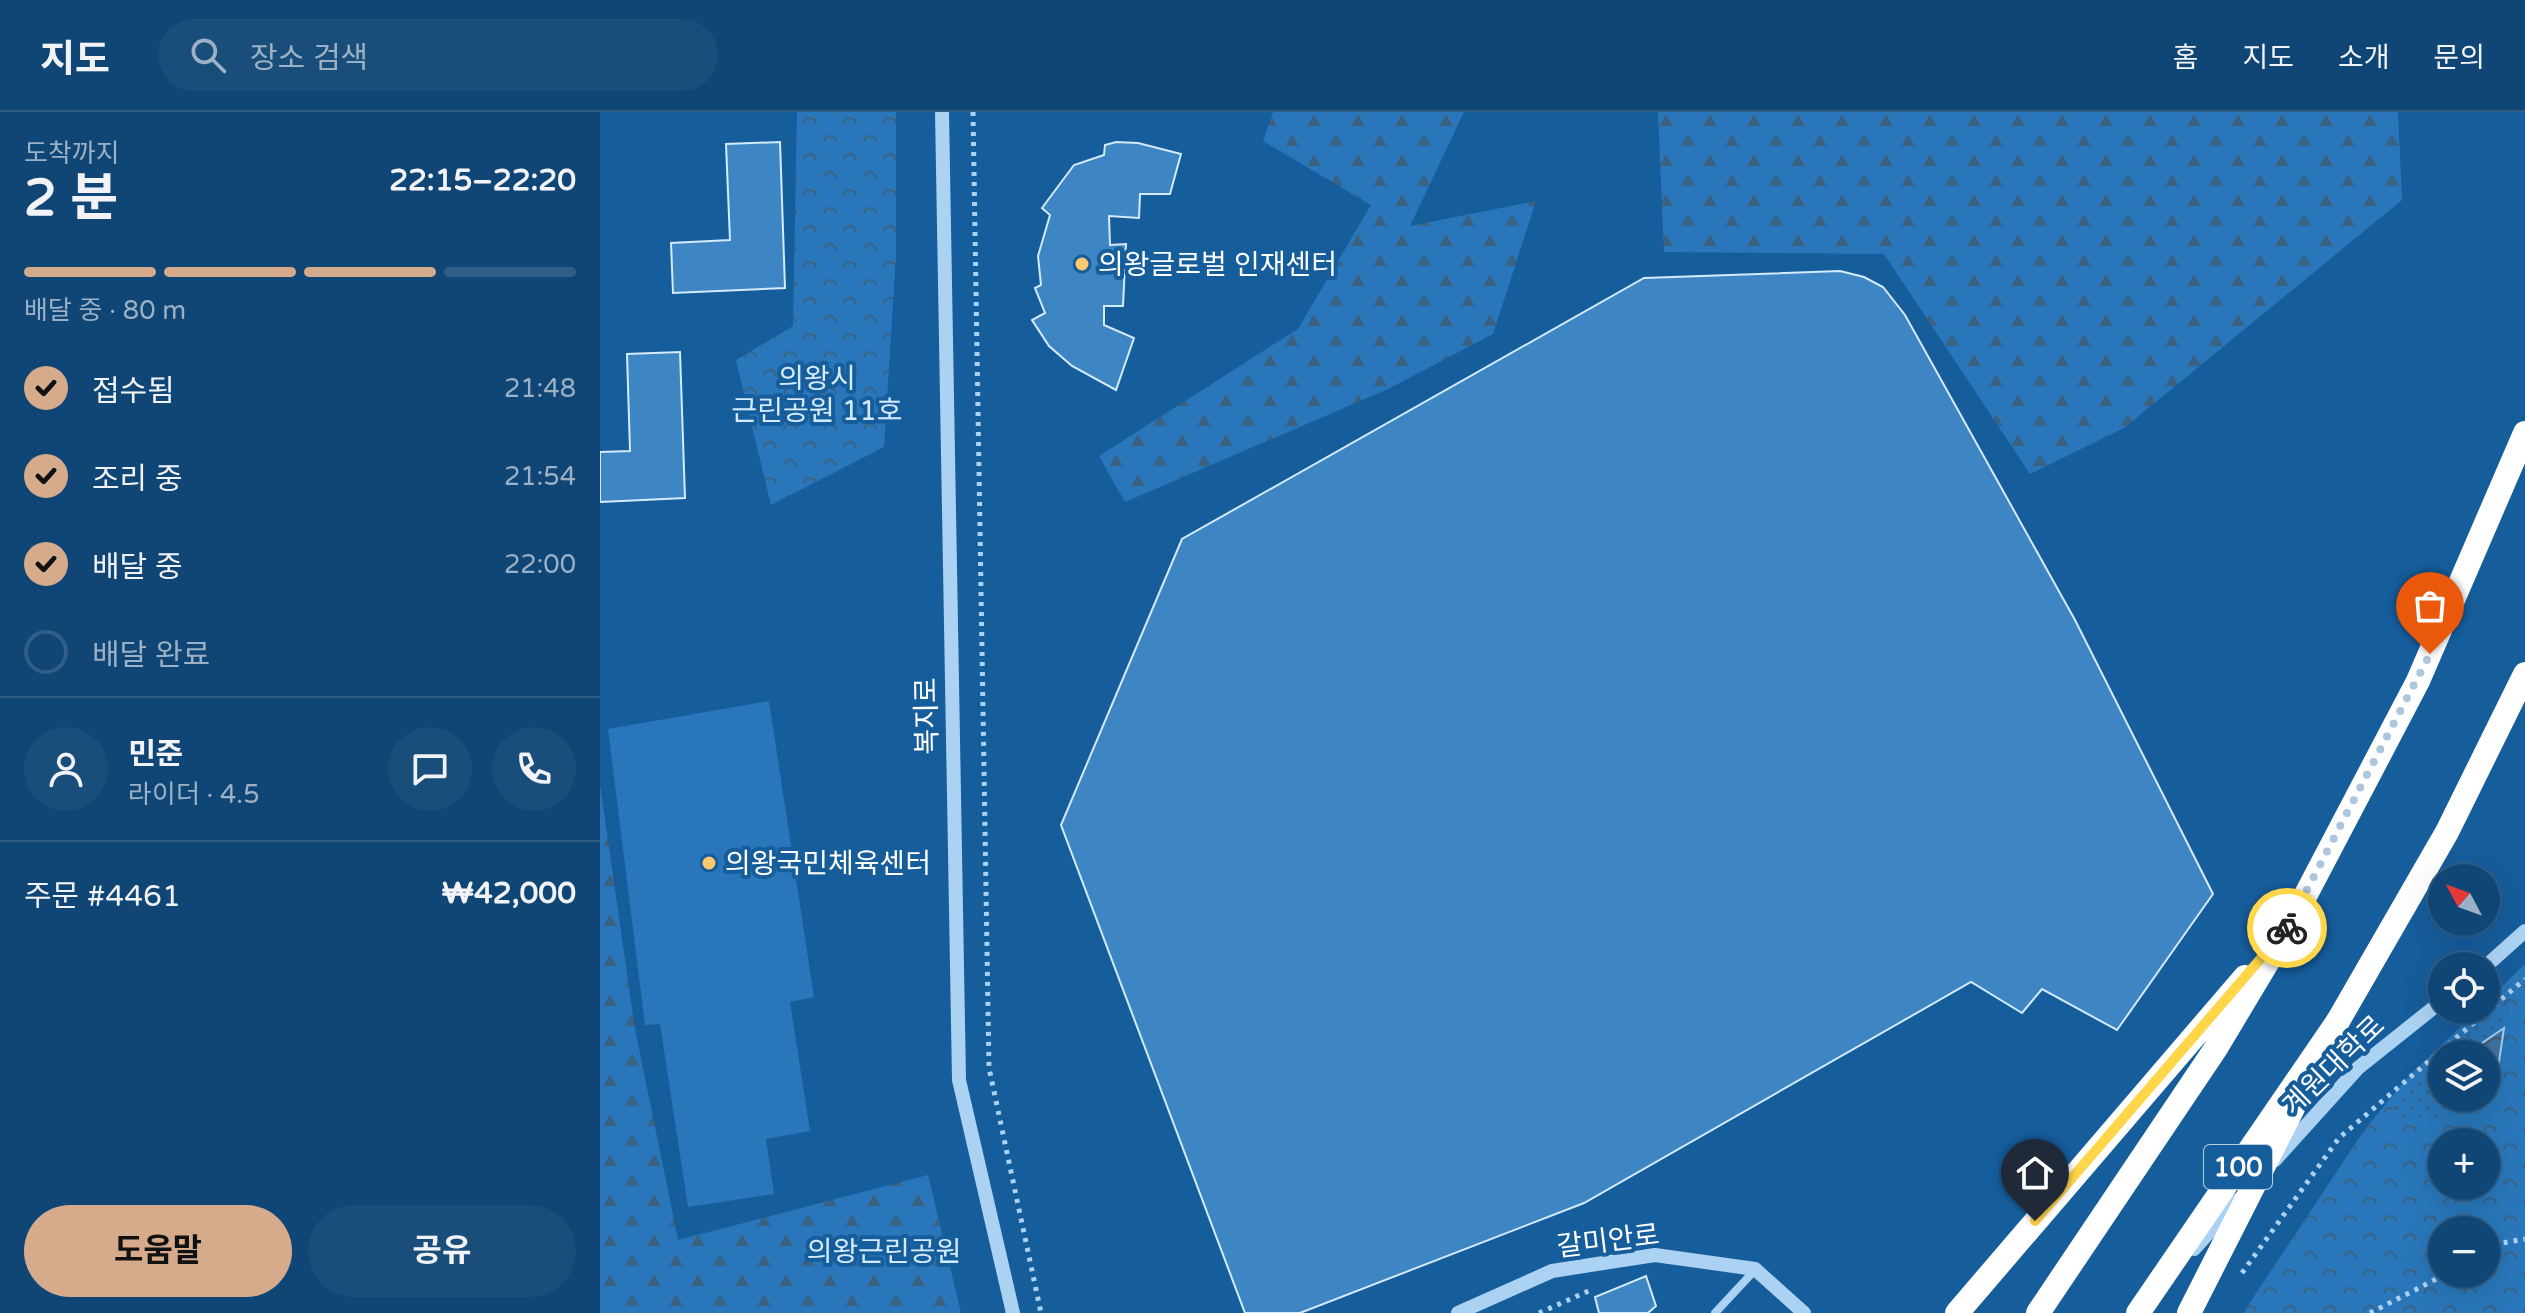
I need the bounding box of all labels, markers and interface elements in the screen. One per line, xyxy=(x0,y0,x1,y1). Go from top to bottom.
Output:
search box xyxy=(158,19,718,91)
icon: search xyxy=(186,33,230,77)
text: 지도 xyxy=(40,37,110,83)
text: 장소 검색 xyxy=(250,40,368,77)
text: 홈 xyxy=(2173,41,2198,75)
text: 지도 xyxy=(2242,41,2294,75)
text: 소개 xyxy=(2338,41,2389,75)
text: 문의 xyxy=(2433,41,2485,75)
text: 도착까지 xyxy=(24,138,120,169)
text: 22:15–22:20 xyxy=(389,162,576,199)
text: 2 분 xyxy=(24,167,118,230)
place label: 의왕글로벌 인재센터 xyxy=(1098,248,1337,282)
marker: 의왕글로벌 인재센터 xyxy=(1073,255,1091,273)
text: 배달 중 · 80 m xyxy=(24,295,186,326)
park label: 의왕시 근린공원 11호 xyxy=(731,362,903,428)
icon: check xyxy=(24,366,68,410)
text: 접수됨 xyxy=(92,373,175,410)
text: 21:48 xyxy=(504,373,576,404)
icon: check xyxy=(24,454,68,498)
text: 조리 중 xyxy=(92,461,183,498)
text: 21:54 xyxy=(504,461,576,492)
icon: check xyxy=(24,542,68,586)
text: 배달 중 xyxy=(92,549,183,586)
text: 22:00 xyxy=(504,549,576,580)
pin xyxy=(2396,572,2464,654)
icon: bag xyxy=(2408,584,2452,628)
text: 배달 완료 xyxy=(92,637,210,674)
street label: 복지로 xyxy=(909,677,945,755)
button: person xyxy=(24,727,108,811)
button: chat xyxy=(388,727,472,811)
button: phone xyxy=(492,727,576,811)
text: 민준 xyxy=(128,736,183,773)
text: 라이더 · 4.5 xyxy=(128,779,259,810)
place label: 의왕국민체육센터 xyxy=(725,847,931,881)
marker: 의왕국민체육센터 xyxy=(700,854,718,872)
north arrow xyxy=(2428,864,2500,936)
map controls xyxy=(2428,864,2500,1288)
text: ₩42,000 xyxy=(442,875,576,912)
text: 주문 #4461 xyxy=(24,878,181,915)
courier xyxy=(2247,888,2327,968)
icon: bike xyxy=(2265,906,2309,950)
button: locate xyxy=(2428,952,2500,1024)
street label: 계원대학로 xyxy=(2276,1009,2392,1123)
button: layers xyxy=(2428,1040,2500,1112)
button: + xyxy=(2428,1128,2500,1200)
pin xyxy=(2001,1139,2069,1221)
road number: 100 xyxy=(2204,1145,2272,1189)
icon: home xyxy=(2013,1151,2057,1195)
button: 도움말 xyxy=(24,1205,292,1297)
button: 공유 xyxy=(308,1205,576,1297)
button: − xyxy=(2428,1216,2500,1288)
street label: 갈미안로 xyxy=(1555,1218,1661,1264)
park label: 의왕근린공원 xyxy=(807,1235,961,1269)

